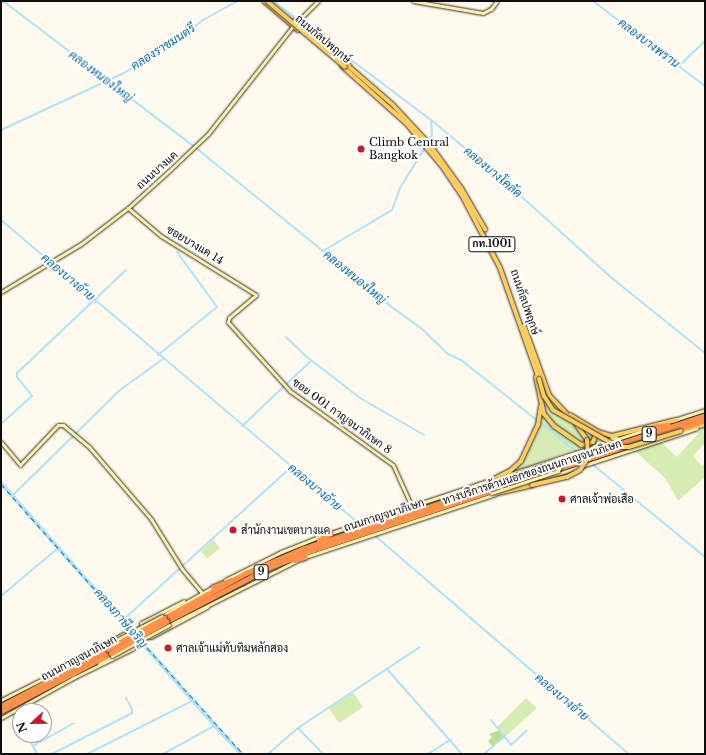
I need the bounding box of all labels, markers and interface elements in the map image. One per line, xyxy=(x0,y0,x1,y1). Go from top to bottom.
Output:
street label: ถนนกัลปพฤกษ์ xyxy=(293,12,353,66)
water label: คลองบางพราน xyxy=(615,15,683,71)
water label: คลองราชมนตรี xyxy=(128,21,198,73)
water label: คลองหนองใหญ่ xyxy=(66,47,136,105)
place label: Climb Central Bangkok xyxy=(369,136,449,162)
water label: คลองบางโคลัด xyxy=(461,143,525,201)
marker: Climb Central Bangkok xyxy=(356,144,366,154)
street label: ถนนบางแค xyxy=(134,148,180,192)
street label: ซอยบางแค 14 xyxy=(164,223,226,267)
road number: กท.1001 xyxy=(468,236,516,252)
water label: คลองหนองใหญ่ xyxy=(321,247,389,307)
water label: คลองบางอ้าย xyxy=(38,250,98,304)
street label: ถนนกัลปพฤกษ์ xyxy=(508,268,542,336)
street label: ซอย 001 กาญจนาภิเษก 8 xyxy=(290,376,394,456)
road number: 9 xyxy=(641,426,657,442)
street label: ทางบริการด้านนอกของถนนกาญจนาภิเษก xyxy=(441,437,623,507)
water label: คลองบางอ้าย xyxy=(285,460,345,514)
place label: ศาลเจ้าพ่อเสือ xyxy=(570,492,634,506)
marker: ศาลเจ้าพ่อเสือ xyxy=(557,494,567,504)
street label: ถนนกาญจนาภิเษก xyxy=(342,496,426,534)
place label: สำนักงานเขตบางแค xyxy=(241,523,330,537)
marker: สำนักงานเขตบางแค xyxy=(228,525,238,535)
road number: 9 xyxy=(253,564,269,580)
water label: คลองภาษีเจริญ xyxy=(91,585,151,651)
street label: ถนนกาญจนาภิเษก xyxy=(39,633,119,683)
place label: ศาลเจ้าแม่ทับทิมหลักสอง xyxy=(176,641,288,655)
marker: ศาลเจ้าแม่ทับทิมหลักสอง xyxy=(163,643,173,653)
water label: คลองบางอ้าย xyxy=(532,670,592,724)
north arrow xyxy=(12,703,52,743)
text: N xyxy=(13,720,30,735)

